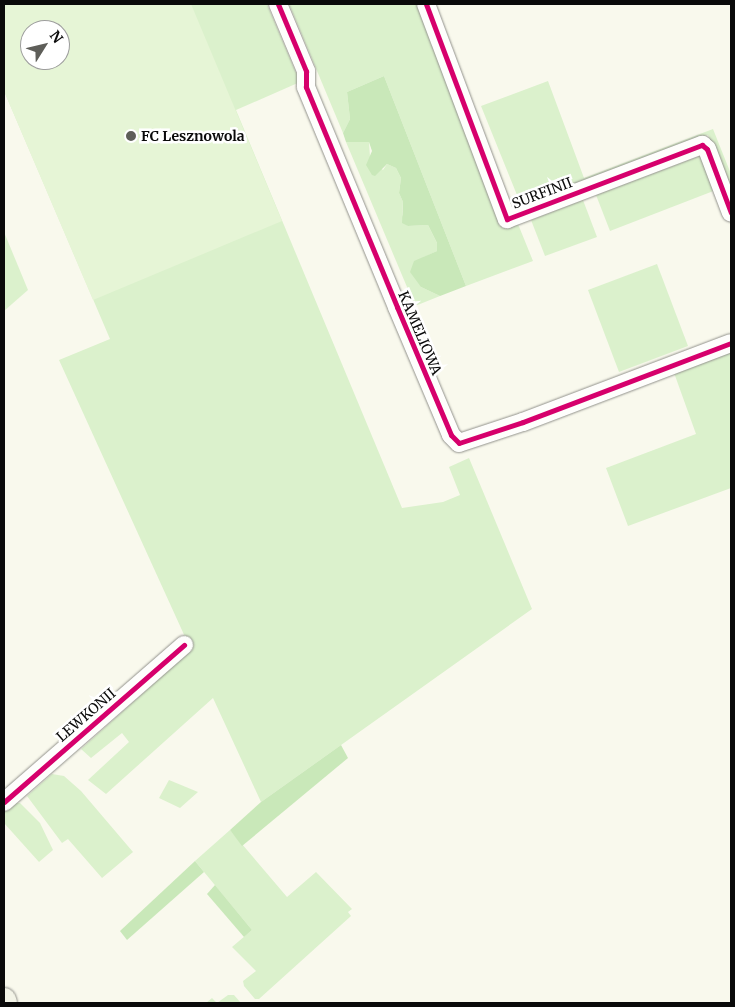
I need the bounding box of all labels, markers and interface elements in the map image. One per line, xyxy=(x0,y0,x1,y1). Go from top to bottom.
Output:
north arrow xyxy=(20,20,70,70)
text: N xyxy=(46,27,67,47)
place label: FC Lesznowola xyxy=(141,128,245,144)
marker: FC Lesznowola xyxy=(125,130,137,142)
street label: SURFINII xyxy=(509,174,575,212)
street label: KAMELIOWA xyxy=(395,288,445,378)
street label: LEWKONII xyxy=(53,685,119,745)

